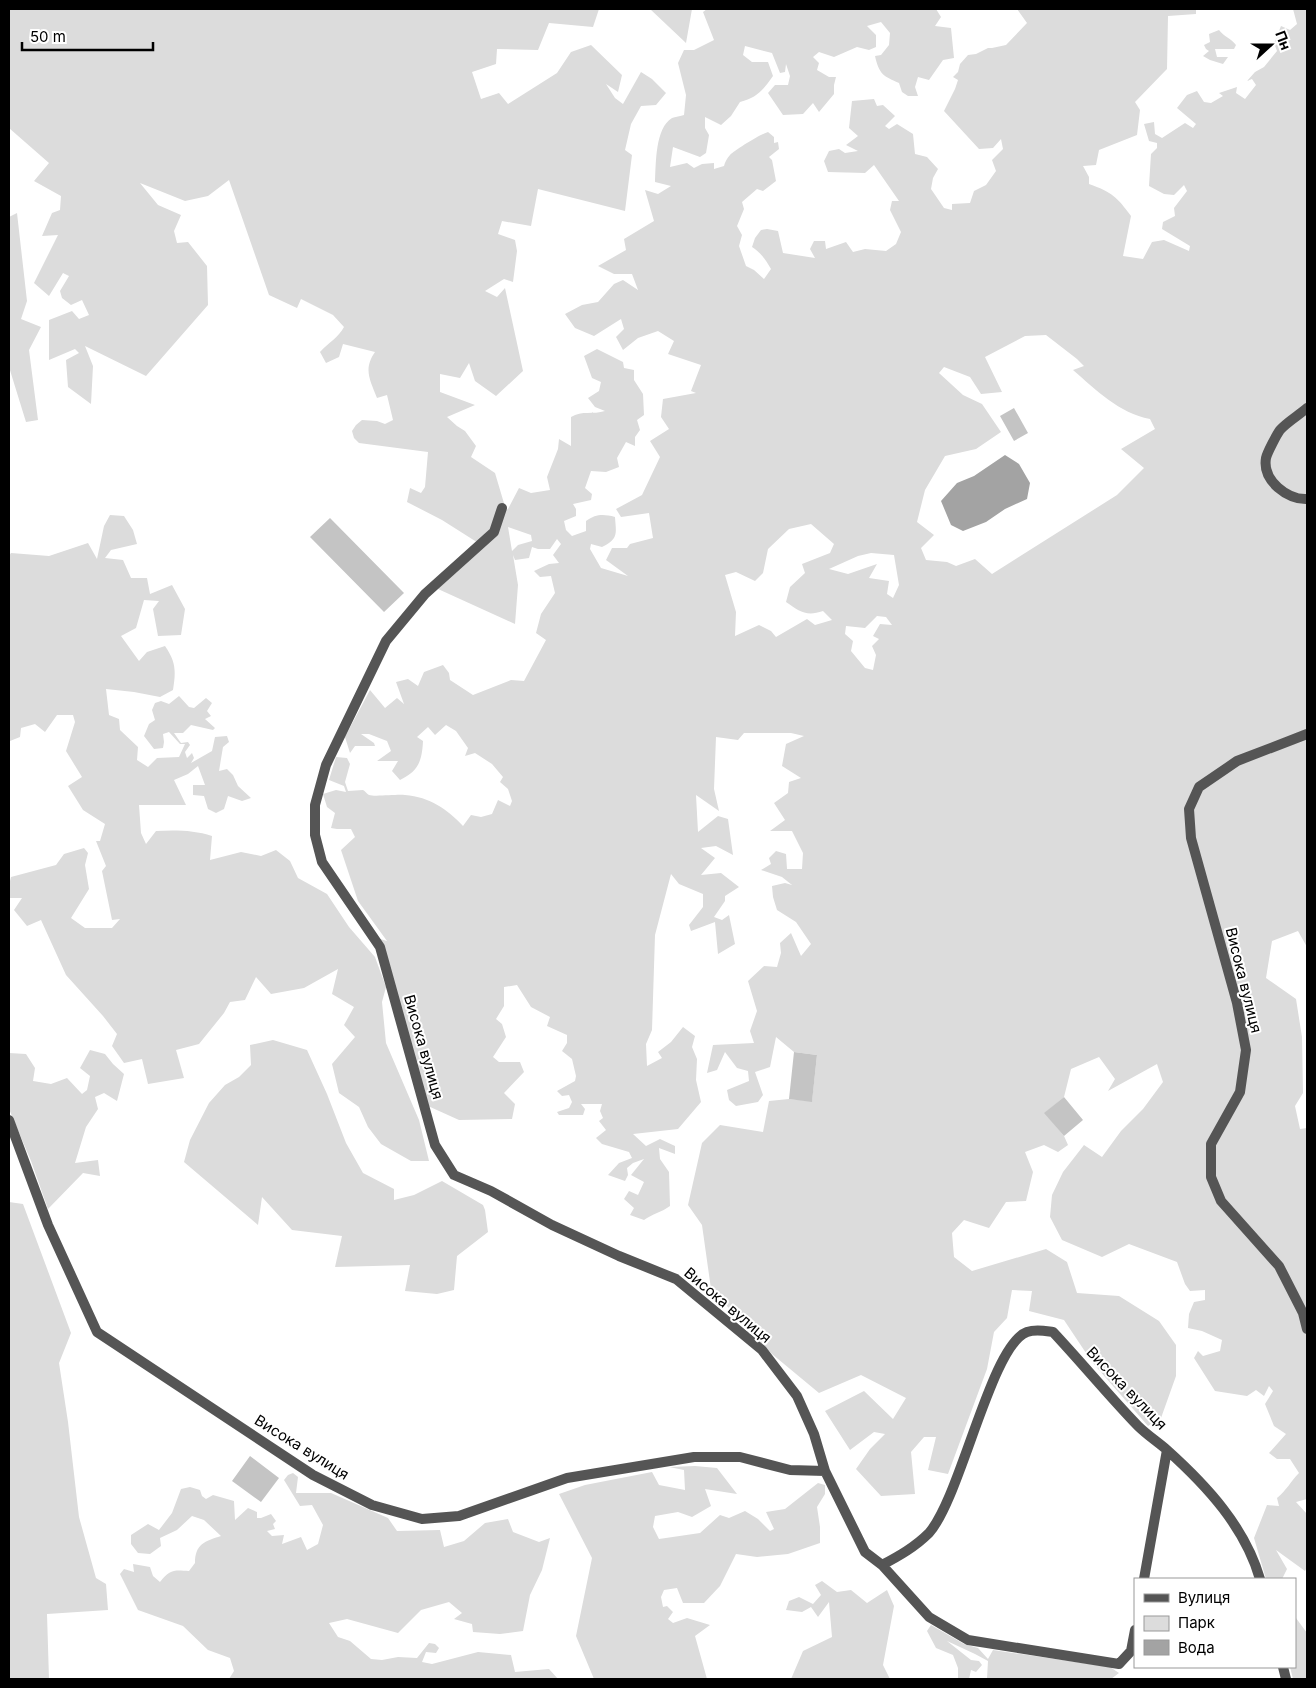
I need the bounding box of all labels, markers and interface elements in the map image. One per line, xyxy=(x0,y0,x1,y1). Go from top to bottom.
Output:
scale bar xyxy=(22,20,154,52)
north arrow xyxy=(1246,20,1296,70)
text: 50 m xyxy=(30,27,66,46)
text: Пн xyxy=(1272,28,1295,52)
street label: Висока вулиця xyxy=(1222,925,1266,1035)
street label: Висока вулиця xyxy=(400,992,448,1102)
street label: Висока вулиця xyxy=(681,1263,775,1347)
street label: Висока вулиця xyxy=(1083,1343,1171,1433)
street label: Висока вулиця xyxy=(251,1410,353,1484)
legend xyxy=(1134,1578,1296,1668)
text: Вулиця xyxy=(1178,1588,1230,1607)
text: Парк xyxy=(1178,1613,1215,1632)
text: Вода xyxy=(1178,1638,1215,1657)

